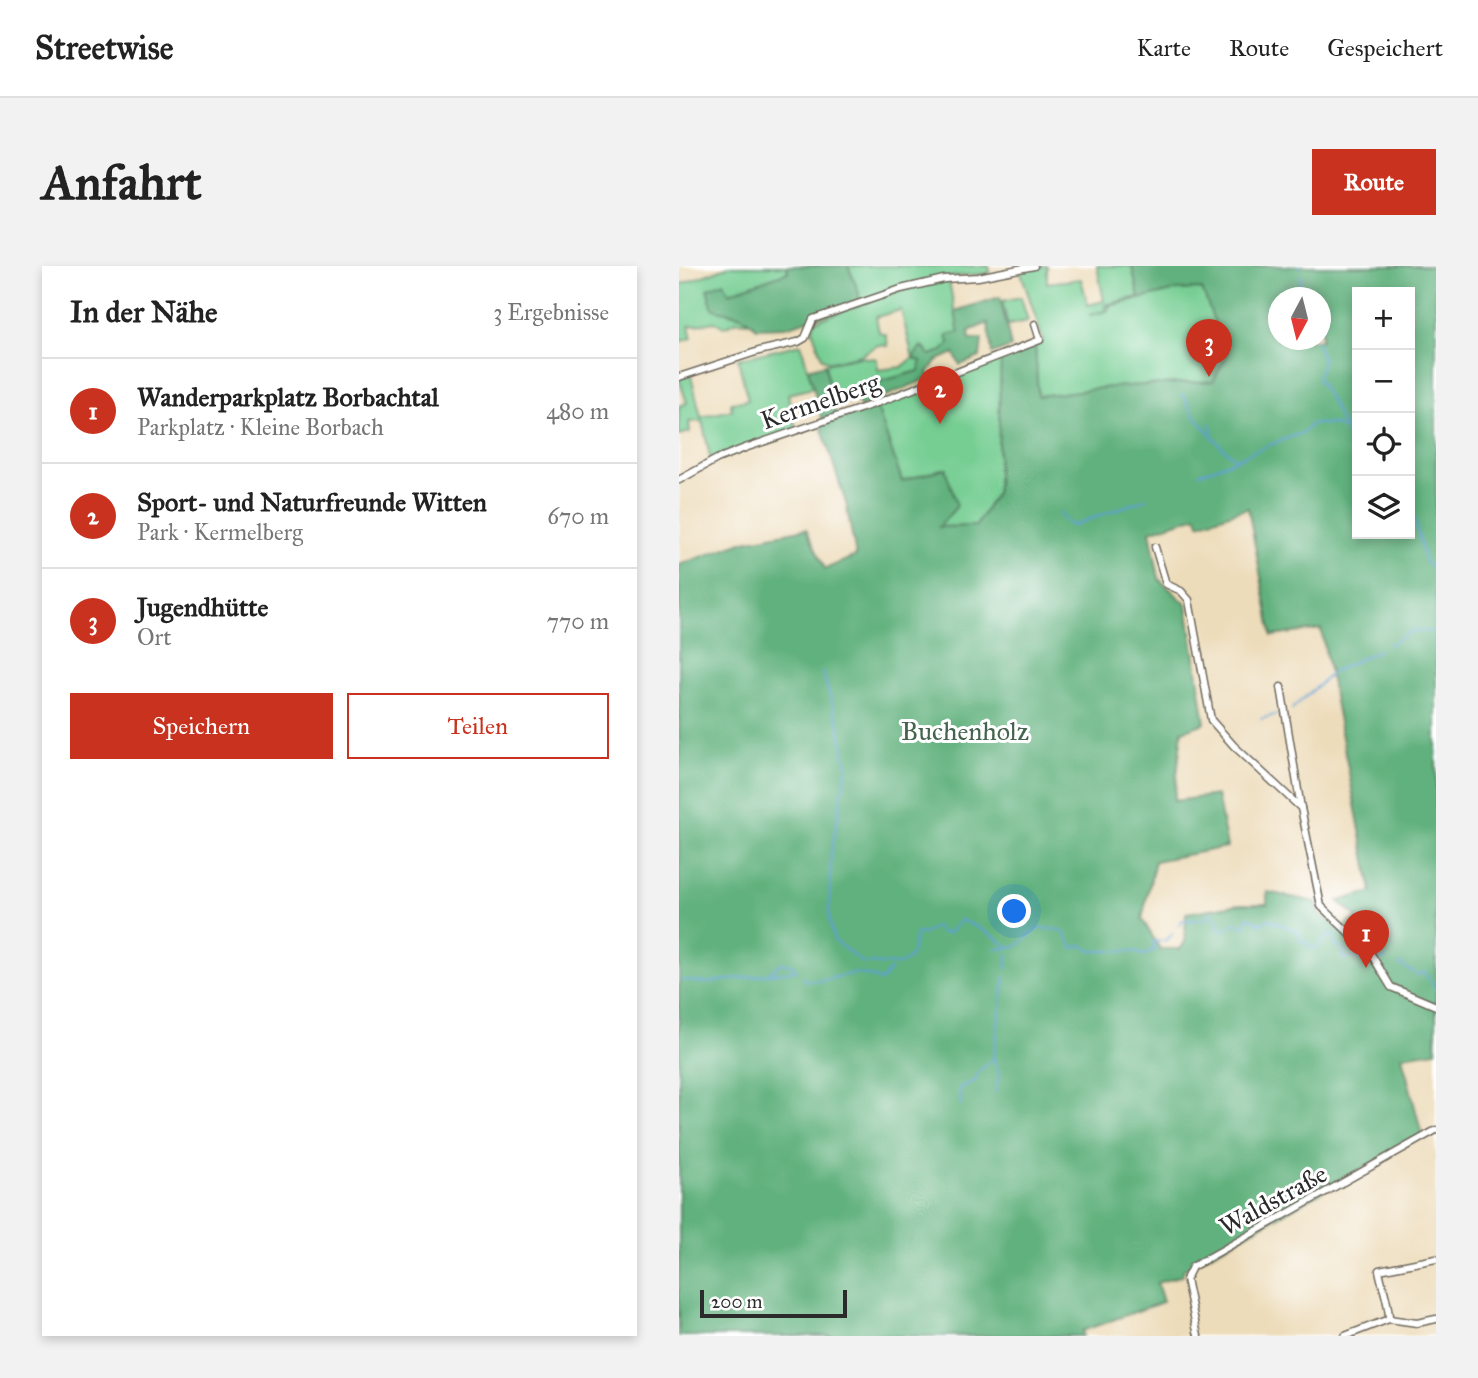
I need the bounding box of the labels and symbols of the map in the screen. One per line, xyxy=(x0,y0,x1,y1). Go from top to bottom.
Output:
north arrow xyxy=(1268,287,1331,350)
pin: 3 xyxy=(1186,319,1232,377)
street label: Kermelberg xyxy=(756,365,885,436)
pin: 2 xyxy=(917,366,963,424)
park label: Buchenholz xyxy=(901,715,1029,747)
your location xyxy=(997,894,1031,928)
pin: 1 xyxy=(1343,910,1389,968)
street label: Waldstraße xyxy=(1214,1157,1333,1243)
scale bar xyxy=(700,1287,847,1319)

